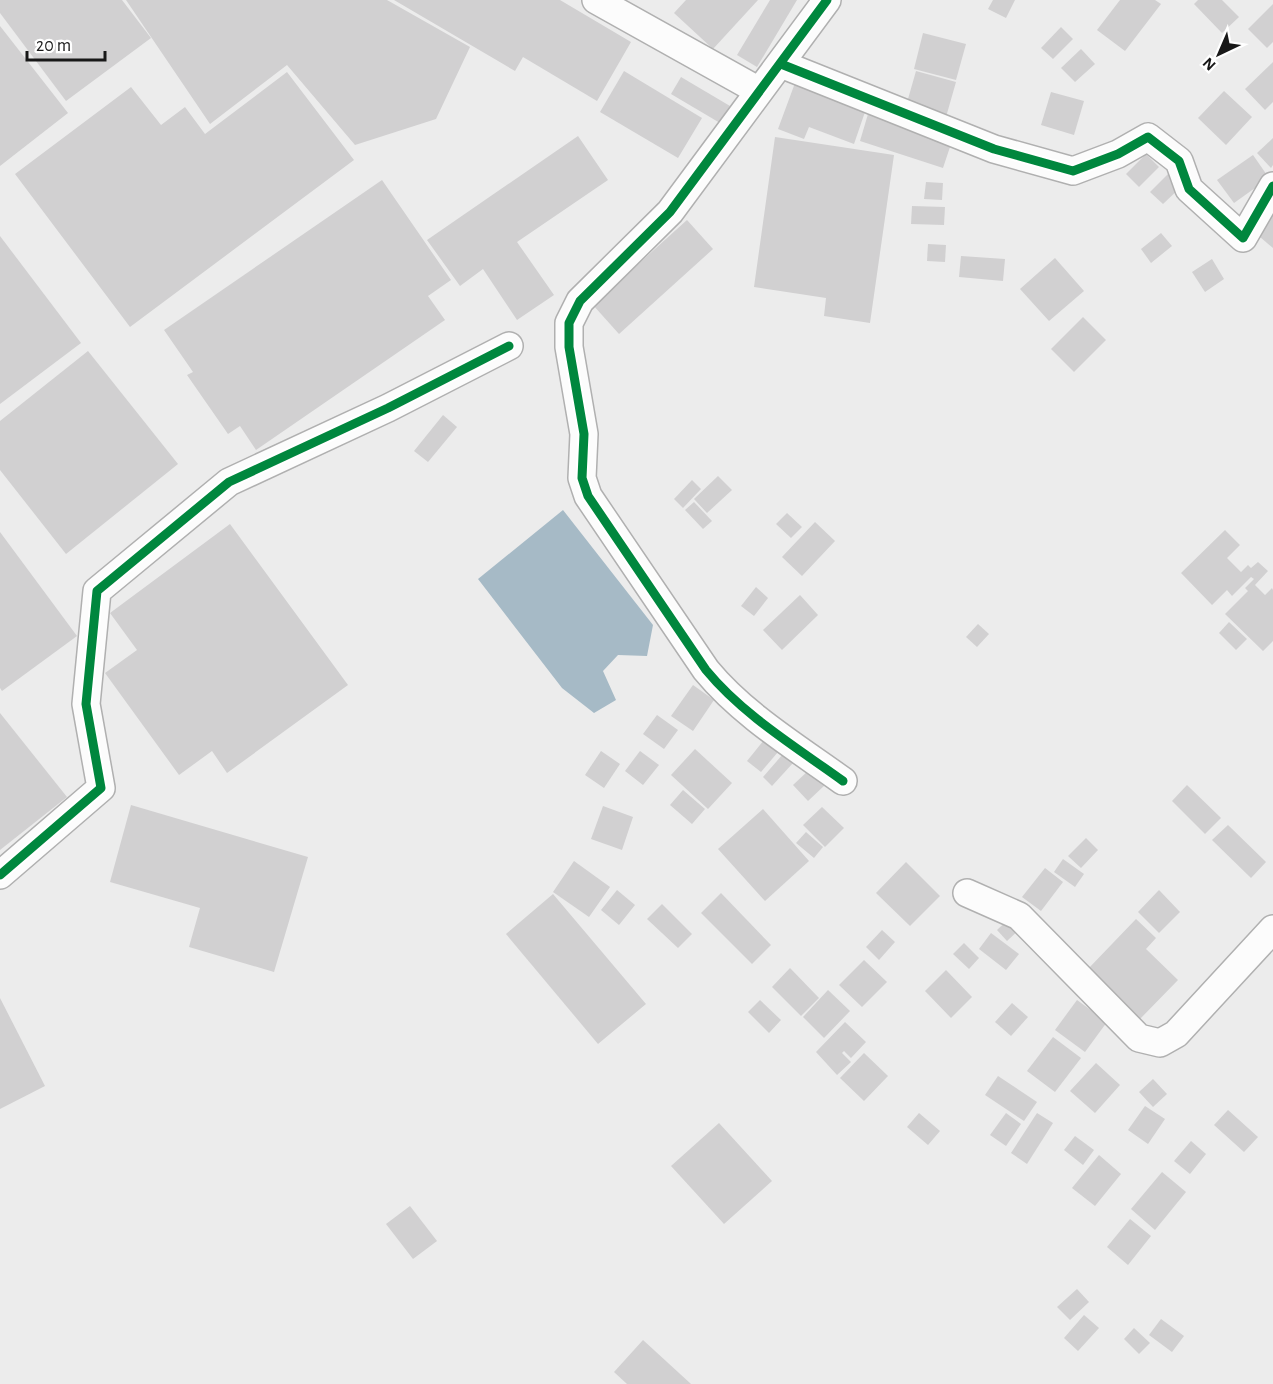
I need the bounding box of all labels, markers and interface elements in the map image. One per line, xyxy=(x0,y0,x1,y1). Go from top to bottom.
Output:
scale bar xyxy=(27,24,105,62)
north arrow xyxy=(1189,24,1249,84)
text: 20 m xyxy=(36,37,71,55)
text: N xyxy=(1200,54,1219,74)

